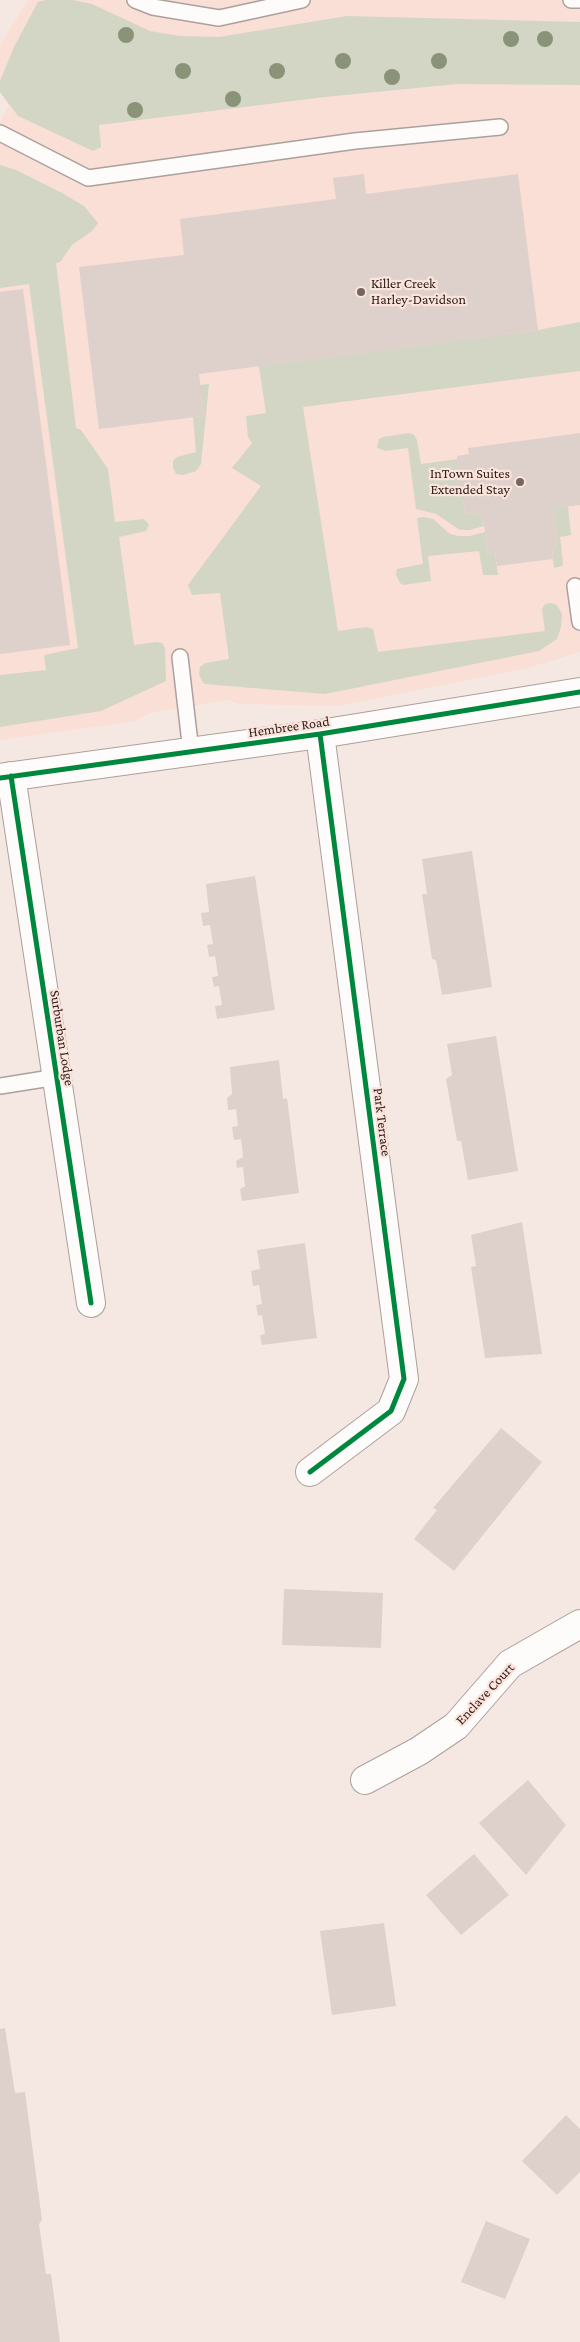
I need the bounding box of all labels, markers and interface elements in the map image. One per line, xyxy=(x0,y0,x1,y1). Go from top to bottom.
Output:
place label: Killer Creek Harley-Davidson xyxy=(371,276,466,308)
marker: Killer Creek Harley-Davidson xyxy=(355,286,367,298)
place label: InTown Suites Extended Stay xyxy=(430,466,510,498)
marker: InTown Suites Extended Stay xyxy=(514,476,526,488)
street label: Hembree Road xyxy=(247,713,331,741)
street label: Surburban Lodge xyxy=(46,989,78,1087)
street label: Park Terrace xyxy=(369,1087,395,1157)
street label: Enclave Court xyxy=(452,1660,518,1728)

